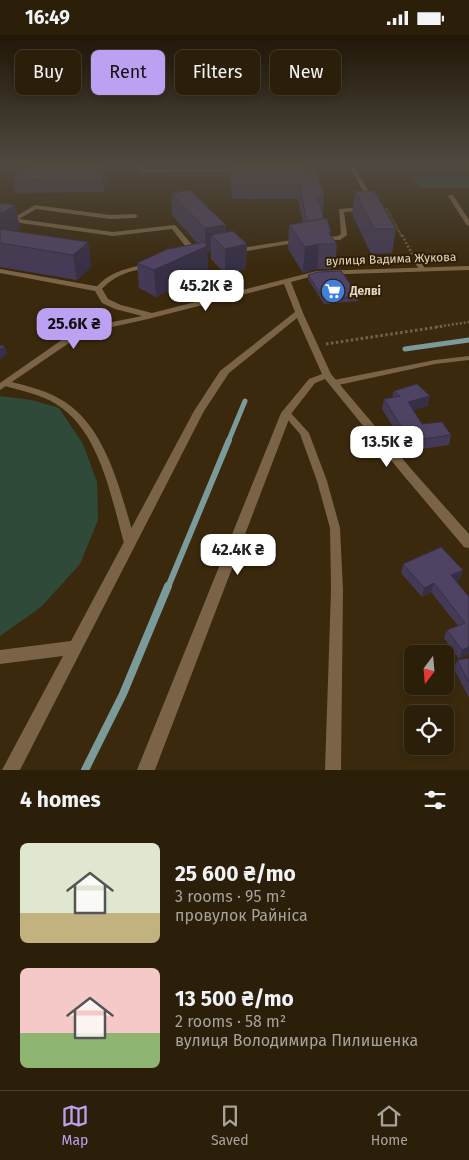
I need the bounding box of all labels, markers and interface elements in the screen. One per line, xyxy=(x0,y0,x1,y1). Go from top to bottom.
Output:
text: 16:49 xyxy=(25,6,70,29)
chip: Buy xyxy=(15,50,81,95)
chip: Rent xyxy=(91,50,165,95)
chip: Filters xyxy=(175,50,260,95)
chip: New xyxy=(270,50,341,95)
street label: вулиця Вадима Жукова xyxy=(325,250,457,268)
pin: 45.2K ₴ xyxy=(160,269,252,312)
text: 45.2K ₴ xyxy=(180,276,232,295)
supermarket icon: Делві xyxy=(320,278,346,304)
place label: Делві xyxy=(349,284,381,298)
pin: 25.6K ₴ xyxy=(28,307,120,350)
text: 25.6K ₴ xyxy=(48,314,100,333)
pin: 13.5K ₴ xyxy=(341,425,433,468)
text: 13.5K ₴ xyxy=(361,432,413,451)
pin: 42.4K ₴ xyxy=(192,533,284,576)
text: 42.4K ₴ xyxy=(212,540,264,559)
north arrow xyxy=(404,645,454,695)
map controls xyxy=(404,645,454,755)
button: locate xyxy=(404,705,454,755)
icon: filters xyxy=(421,786,449,814)
text: 4 homes xyxy=(20,787,101,813)
text: 25 600 ₴/mo xyxy=(175,861,296,887)
icon: home xyxy=(60,863,120,923)
text: 3 rooms · 95 m² xyxy=(175,887,286,906)
text: провулок Райніса xyxy=(175,906,308,925)
text: 13 500 ₴/mo xyxy=(175,986,294,1012)
icon: home xyxy=(60,988,120,1048)
text: 2 rooms · 58 m² xyxy=(175,1012,286,1031)
text: вулиця Володимира Пилишенка xyxy=(175,1031,418,1050)
tab: Map xyxy=(61,1102,89,1149)
tab: Saved xyxy=(211,1102,249,1149)
tab: Home xyxy=(371,1102,408,1149)

